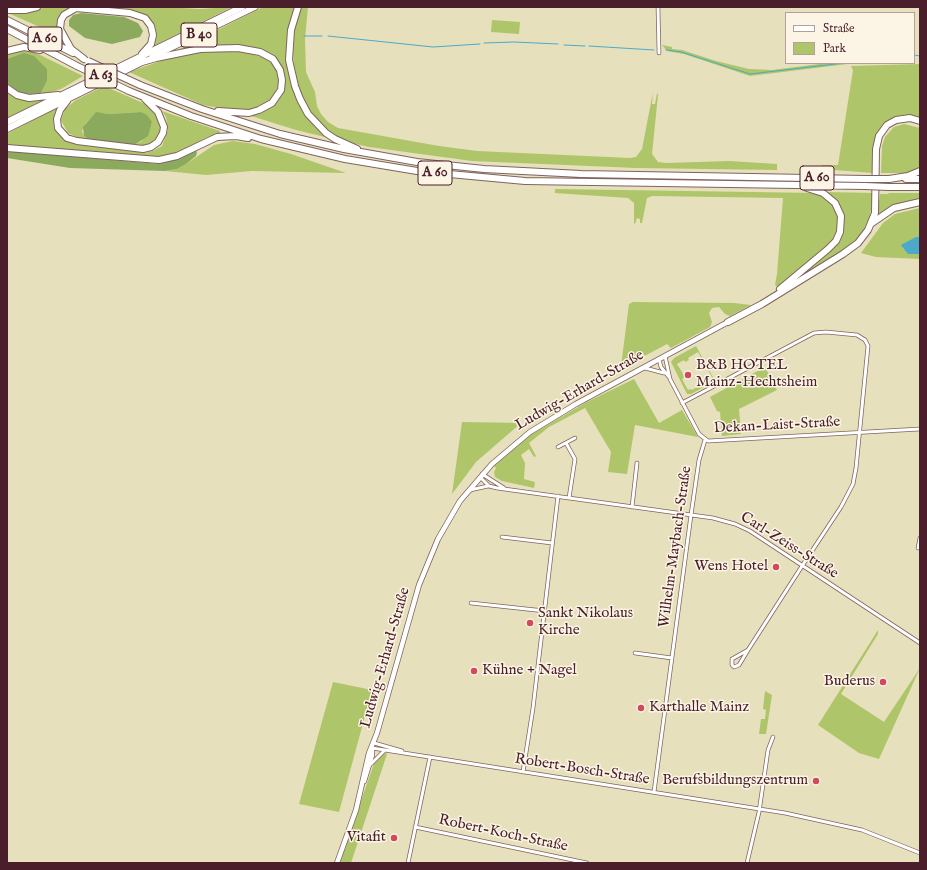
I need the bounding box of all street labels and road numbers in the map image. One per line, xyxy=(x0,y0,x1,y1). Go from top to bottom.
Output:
road number: B 40 xyxy=(181,23,217,47)
road number: A 60 xyxy=(28,27,62,51)
road number: A 63 xyxy=(85,64,117,88)
road number: A 60 xyxy=(418,161,452,185)
road number: A 60 xyxy=(800,166,834,190)
street label: Ludwig-Erhard-Straße xyxy=(512,347,648,435)
street label: Dekan-Laist-Straße xyxy=(713,414,841,438)
street label: Wilhelm-Maybach-Straße xyxy=(656,465,696,629)
street label: Carl-Zeiss-Straße xyxy=(737,509,841,583)
street label: Ludwig-Erhard-Straße xyxy=(357,586,415,730)
street label: Robert-Bosch-Straße xyxy=(513,750,651,790)
street label: Robert-Koch-Straße xyxy=(437,812,569,856)

